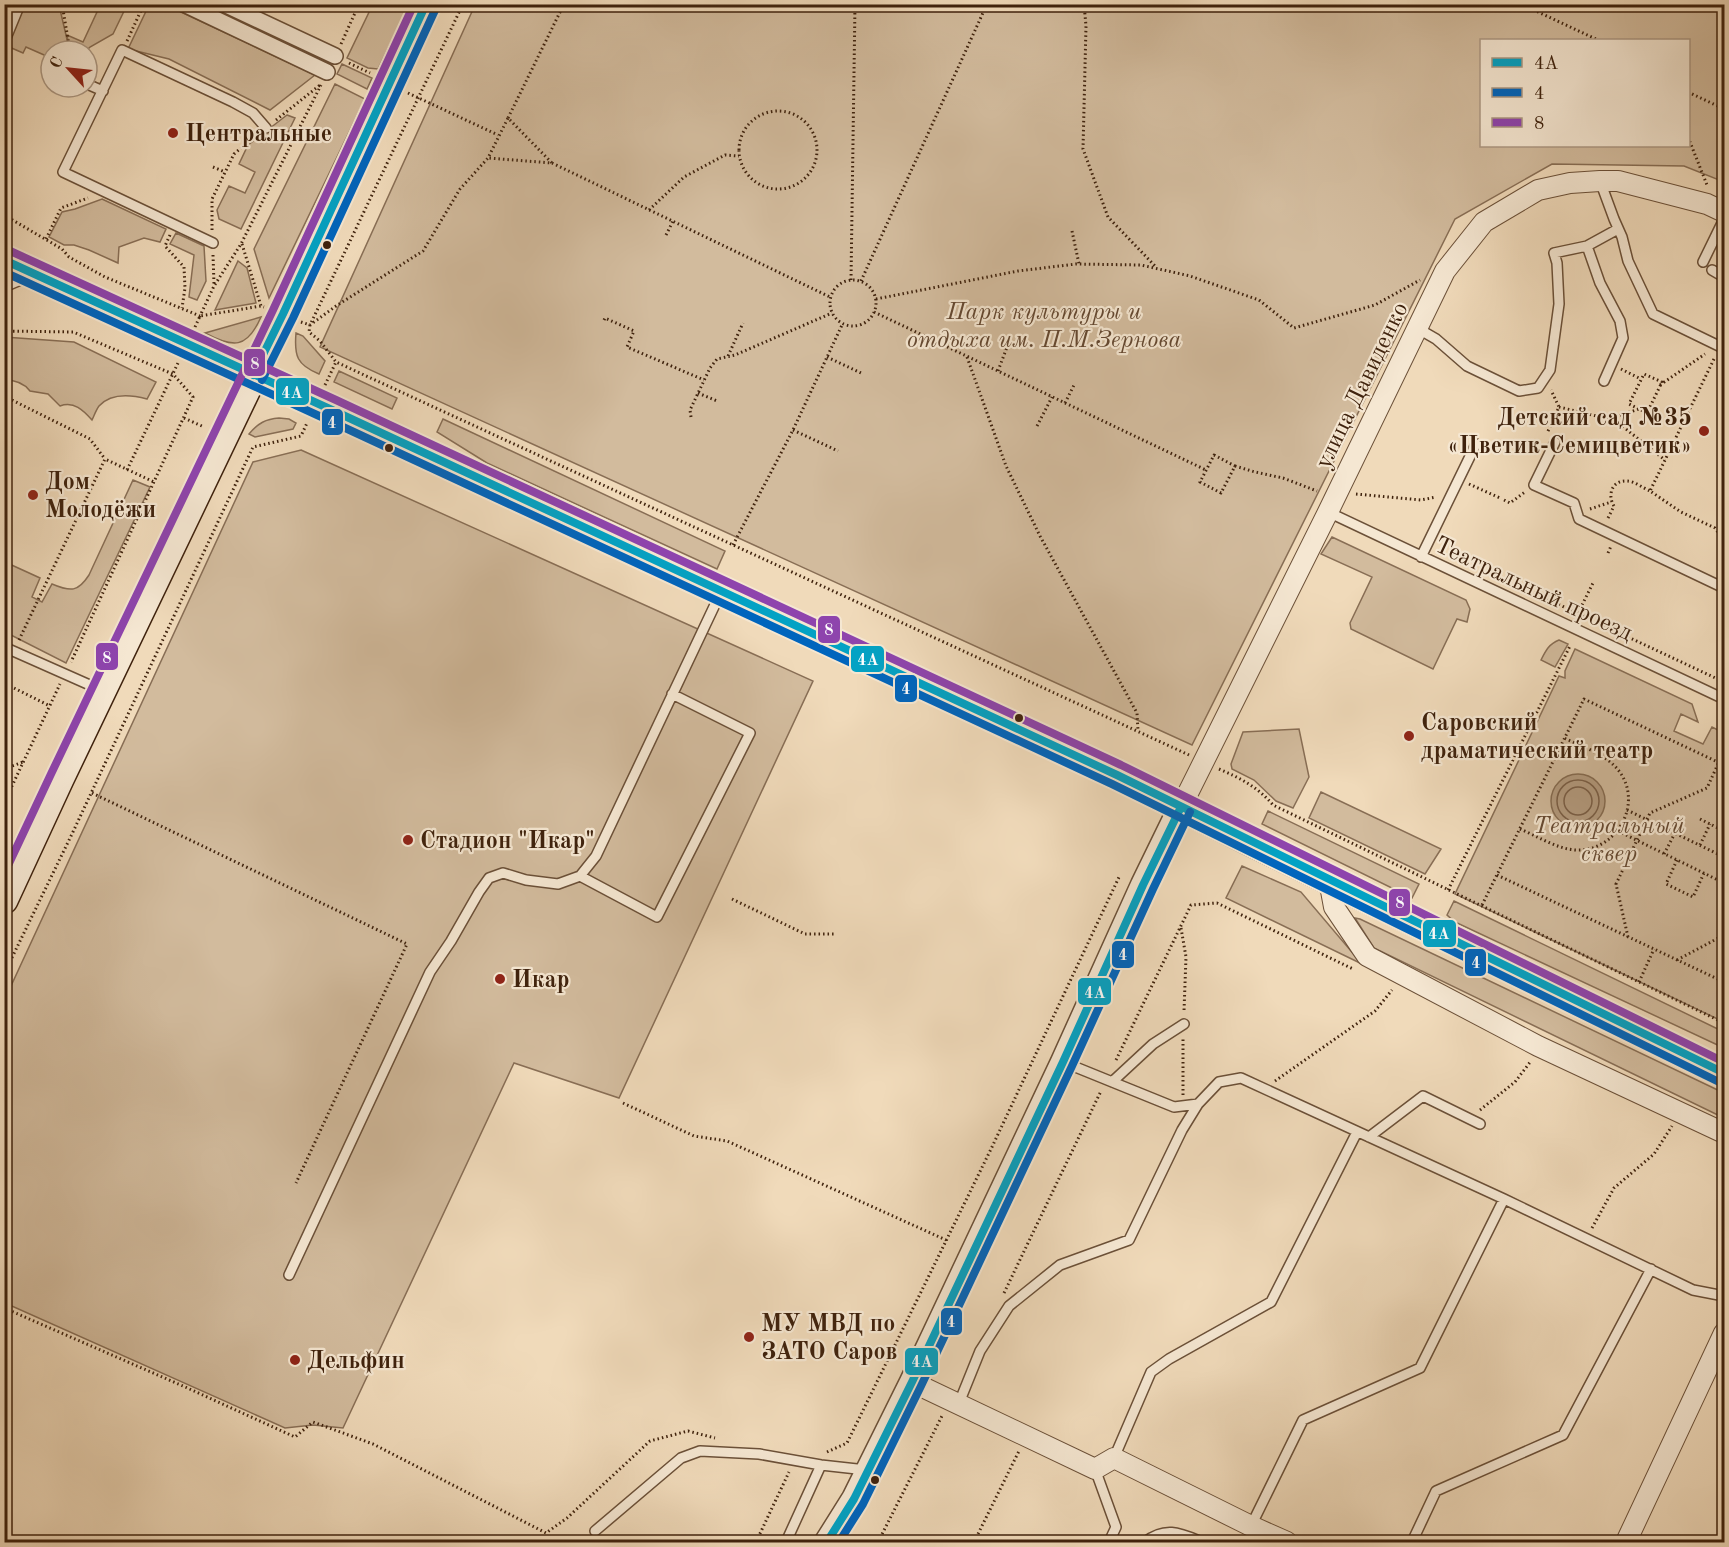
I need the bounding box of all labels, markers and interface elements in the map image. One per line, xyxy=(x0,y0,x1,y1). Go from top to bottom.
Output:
north arrow xyxy=(39,39,99,99)
legend xyxy=(1480,39,1690,147)
text: С xyxy=(48,55,67,71)
text: 4А xyxy=(1534,55,1558,73)
text: 4 xyxy=(1534,85,1544,103)
text: 8 xyxy=(1534,115,1544,133)
place label: Центральные xyxy=(185,123,332,147)
marker: Центральные xyxy=(166,126,180,140)
unlabelled marker xyxy=(321,239,333,251)
street label: улица Давиденко xyxy=(1312,299,1413,473)
park label: Парк культуры и отдыха им. П.М.Зернова xyxy=(907,301,1181,353)
line badge: 8 xyxy=(243,348,266,377)
text: 8 xyxy=(250,357,260,373)
line badge: 4А xyxy=(275,377,310,406)
text: 4А xyxy=(281,386,303,402)
place label: Детский сад №35 «Цветик-Семицветик» xyxy=(1447,406,1692,459)
line badge: 4 xyxy=(321,408,344,436)
text: 4 xyxy=(327,416,337,432)
marker: Детский сад №35 «Цветик-Семицветик» xyxy=(1697,424,1711,438)
unlabelled marker xyxy=(383,442,395,454)
place label: Дом Молодёжи xyxy=(45,471,156,523)
marker: Дом Молодёжи xyxy=(26,488,40,502)
street label: Театральный проезд xyxy=(1430,533,1636,646)
line badge: 8 xyxy=(817,615,841,644)
text: 8 xyxy=(824,623,834,639)
line badge: 8 xyxy=(95,642,119,671)
line badge: 4А xyxy=(850,645,885,673)
text: 8 xyxy=(102,651,112,667)
text: 4А xyxy=(857,653,879,669)
line badge: 4 xyxy=(894,674,918,703)
text: 4 xyxy=(901,682,911,698)
unlabelled marker xyxy=(1013,712,1025,724)
place label: Саровский драматический театр xyxy=(1421,712,1653,764)
marker: Саровский драматический театр xyxy=(1402,729,1416,743)
park label: Театральный сквер xyxy=(1533,815,1685,867)
place label: Стадион "Икар" xyxy=(420,830,595,854)
marker: Стадион "Икар" xyxy=(401,833,415,847)
line badge: 8 xyxy=(1388,888,1411,917)
text: 8 xyxy=(1395,896,1405,912)
line badge: 4А xyxy=(1422,919,1457,948)
text: 4А xyxy=(1428,927,1450,943)
line badge: 4 xyxy=(1111,940,1135,969)
text: 4 xyxy=(1118,948,1128,964)
line badge: 4 xyxy=(1464,948,1487,977)
text: 4 xyxy=(1471,956,1481,972)
place label: Икар xyxy=(512,969,570,993)
marker: Икар xyxy=(493,972,507,986)
line badge: 4А xyxy=(1077,977,1112,1006)
text: 4А xyxy=(1084,986,1106,1002)
line badge: 4 xyxy=(940,1307,963,1336)
place label: МУ МВД по ЗАТО Саров xyxy=(761,1313,898,1365)
text: 4 xyxy=(946,1315,956,1331)
marker: МУ МВД по ЗАТО Саров xyxy=(742,1330,756,1344)
line badge: 4А xyxy=(904,1347,939,1376)
place label: Дельфин xyxy=(307,1350,405,1374)
marker: Дельфин xyxy=(288,1353,302,1367)
text: 4А xyxy=(911,1355,933,1371)
unlabelled marker xyxy=(869,1474,881,1486)

